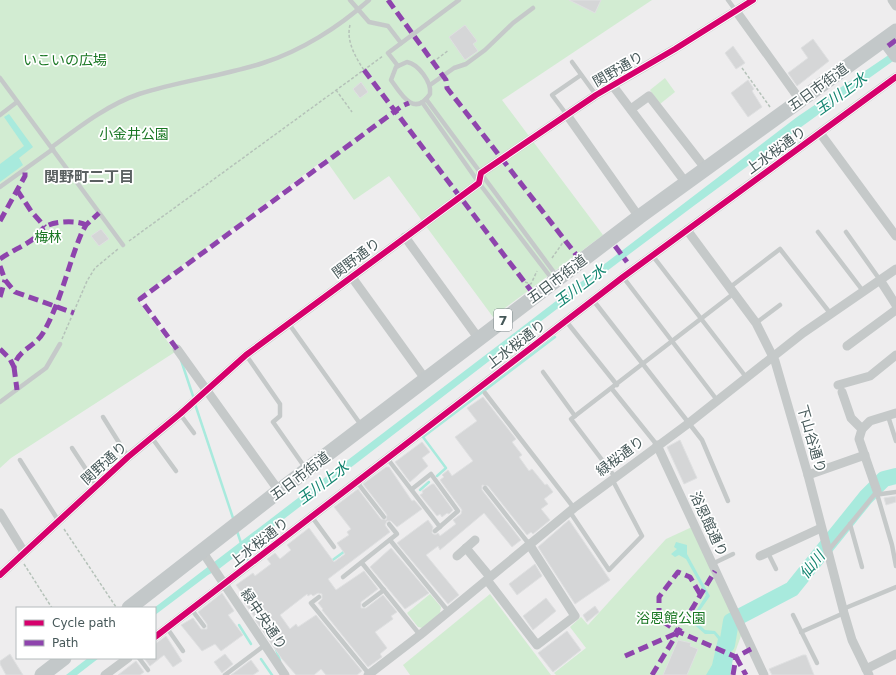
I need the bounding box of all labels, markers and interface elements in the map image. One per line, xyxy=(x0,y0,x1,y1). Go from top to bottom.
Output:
street label: 関野通り xyxy=(590,48,646,90)
park label: いこいの広場 xyxy=(23,52,107,68)
street label: 五日市街道 xyxy=(785,60,851,114)
water label: 玉川上水 xyxy=(811,68,872,119)
street label: 上水桜通り xyxy=(743,123,809,177)
park label: 小金井公園 xyxy=(99,126,169,142)
district label: 関野町二丁目 xyxy=(44,168,134,186)
park label: 梅林 xyxy=(34,229,62,245)
street label: 関野通り xyxy=(329,235,383,281)
street label: 五日市街道 xyxy=(524,252,590,306)
water label: 玉川上水 xyxy=(551,260,611,311)
road number: 7 xyxy=(494,309,512,331)
street label: 上水桜通り xyxy=(483,317,549,371)
street label: 下山谷通り xyxy=(795,403,829,475)
street label: 緑桜通り xyxy=(593,433,647,479)
street label: 関野通り xyxy=(78,438,130,488)
street label: 五日市街道 xyxy=(267,449,333,503)
water label: 玉川上水 xyxy=(294,457,354,508)
street label: 浴恩館通り xyxy=(687,489,731,559)
street label: 上水桜通り xyxy=(226,514,292,570)
water label: 仙川 xyxy=(796,546,830,582)
street label: 緑中央通り xyxy=(238,586,290,652)
legend xyxy=(16,607,156,659)
park label: 浴恩館公園 xyxy=(636,610,706,626)
text: Cycle path xyxy=(52,616,116,630)
text: Path xyxy=(52,636,78,650)

